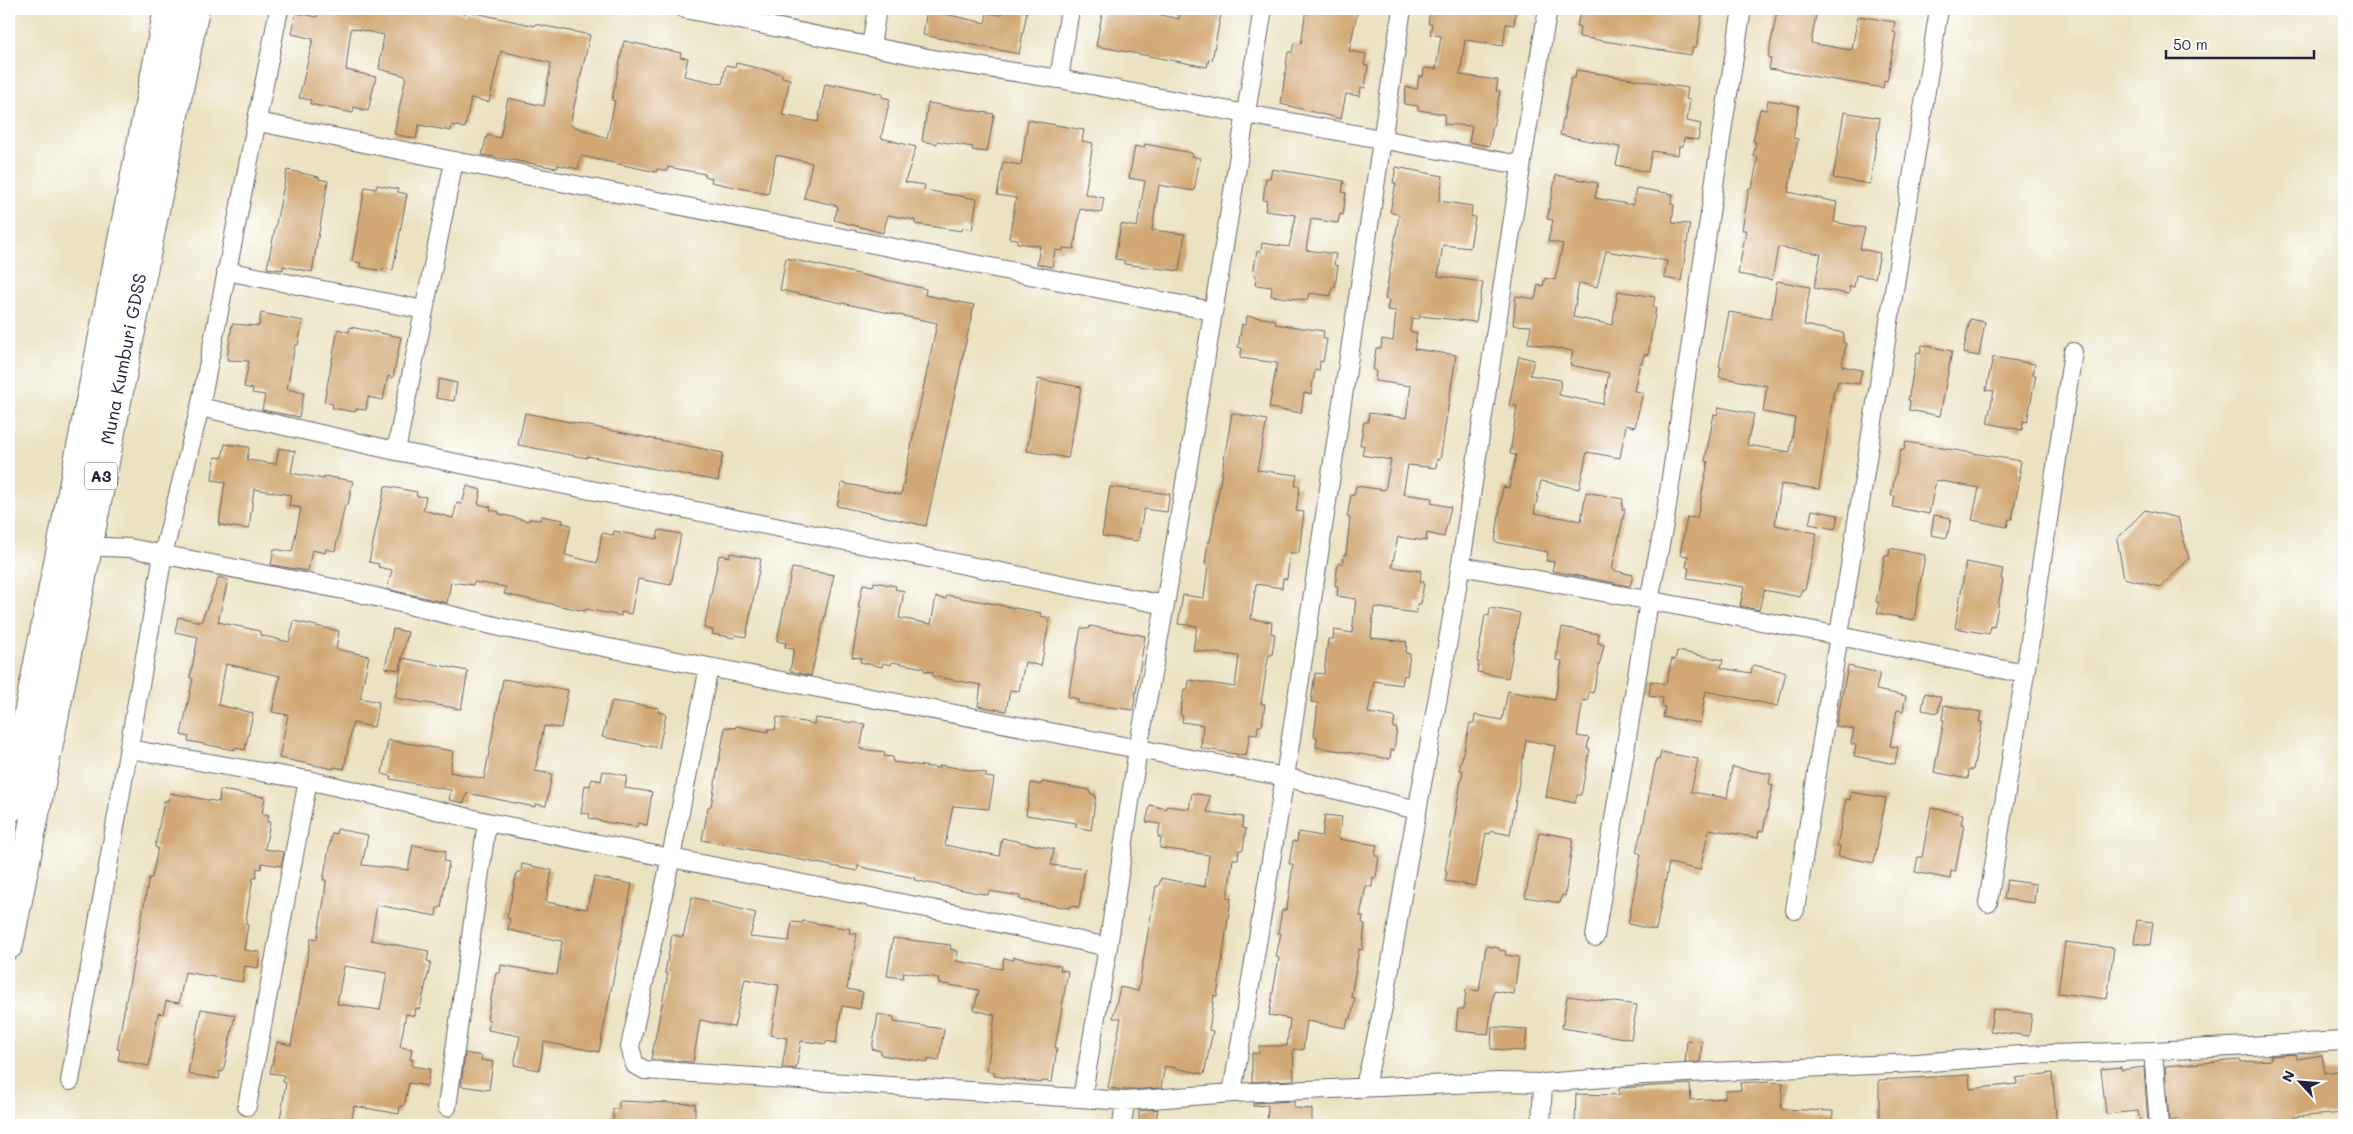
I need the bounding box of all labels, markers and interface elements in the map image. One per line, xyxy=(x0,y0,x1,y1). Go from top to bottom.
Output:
scale bar xyxy=(2166,28,2313,60)
text: 50 m xyxy=(2173,34,2208,54)
street label: Muna Kumburi GDSS xyxy=(95,271,151,446)
road number: A3 xyxy=(85,462,117,490)
north arrow xyxy=(2276,1056,2326,1106)
text: N xyxy=(2277,1067,2299,1085)

